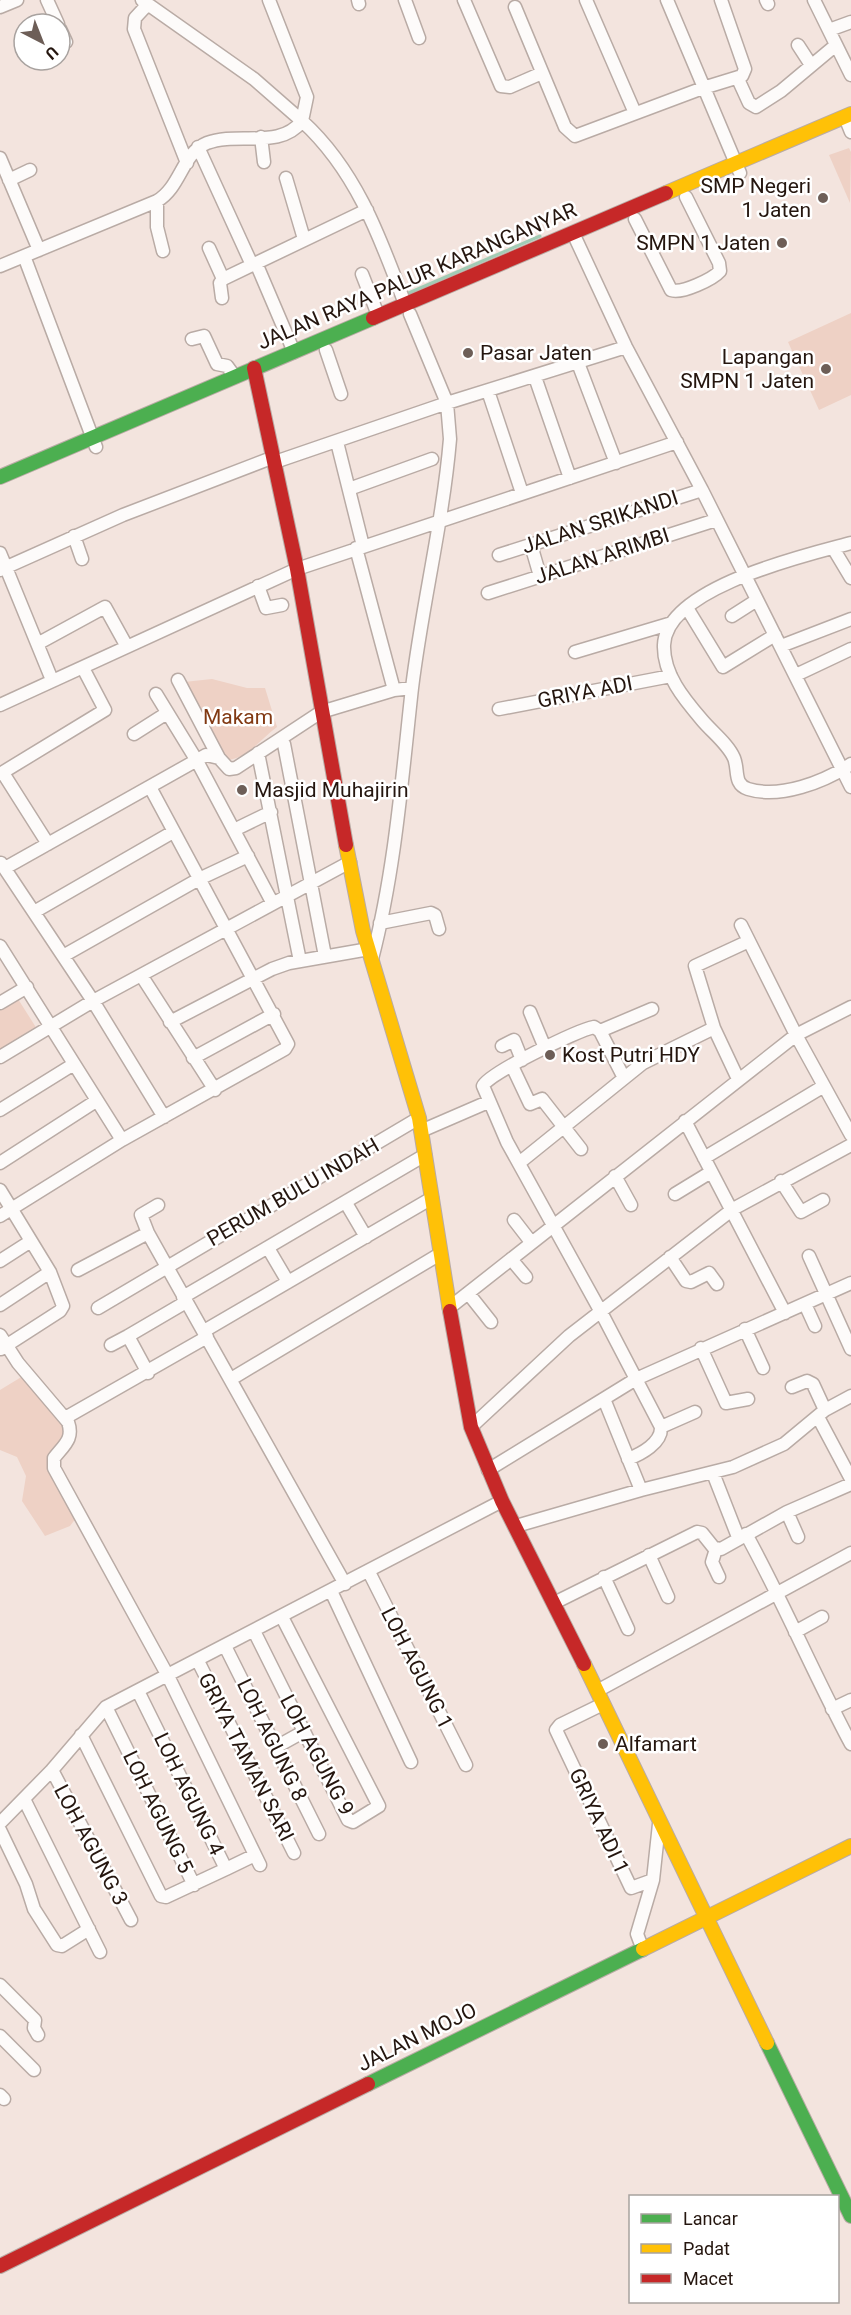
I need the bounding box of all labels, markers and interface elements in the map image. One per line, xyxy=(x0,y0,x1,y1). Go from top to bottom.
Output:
north arrow xyxy=(12,12,72,72)
text: U xyxy=(41,42,62,63)
place label: SMP Negeri 1 Jaten xyxy=(700,174,811,222)
marker: SMP Negeri 1 Jaten xyxy=(816,191,830,205)
street label: JALAN RAYA PALUR KARANGANYAR xyxy=(254,198,580,354)
place label: SMPN 1 Jaten xyxy=(636,231,770,255)
marker: SMPN 1 Jaten xyxy=(775,236,789,250)
place label: Pasar Jaten xyxy=(480,341,592,365)
place label: Lapangan SMPN 1 Jaten xyxy=(680,345,814,393)
marker: Pasar Jaten xyxy=(461,346,475,360)
marker: Lapangan SMPN 1 Jaten xyxy=(819,362,833,376)
street label: JALAN SRIKANDI xyxy=(519,485,681,559)
street label: JALAN ARIMBI xyxy=(532,523,672,589)
street label: GRIYA ADI xyxy=(535,671,635,713)
park label: Makam xyxy=(203,705,273,729)
place label: Masjid Muhajirin xyxy=(254,778,409,802)
marker: Masjid Muhajirin xyxy=(235,783,249,797)
place label: Kost Putri HDY xyxy=(562,1043,700,1067)
marker: Kost Putri HDY xyxy=(543,1048,557,1062)
street label: PERUM BULU INDAH xyxy=(203,1133,383,1251)
street label: LOH AGUNG 1 xyxy=(376,1603,458,1733)
street label: GRIYA TAMAN SARI xyxy=(193,1669,299,1845)
street label: LOH AGUNG 8 xyxy=(232,1675,312,1805)
street label: LOH AGUNG 9 xyxy=(275,1691,359,1819)
street label: LOH AGUNG 4 xyxy=(149,1729,229,1859)
place label: Alfamart xyxy=(615,1732,697,1756)
marker: Alfamart xyxy=(596,1737,610,1751)
street label: LOH AGUNG 5 xyxy=(118,1747,198,1877)
street label: GRIYA ADI 1 xyxy=(564,1765,634,1877)
street label: LOH AGUNG 3 xyxy=(49,1781,133,1909)
street label: JALAN MOJO xyxy=(354,1998,480,2076)
legend xyxy=(629,2195,839,2303)
text: Lancar xyxy=(683,2208,738,2229)
text: Padat xyxy=(683,2238,730,2259)
text: Macet xyxy=(683,2268,733,2289)

